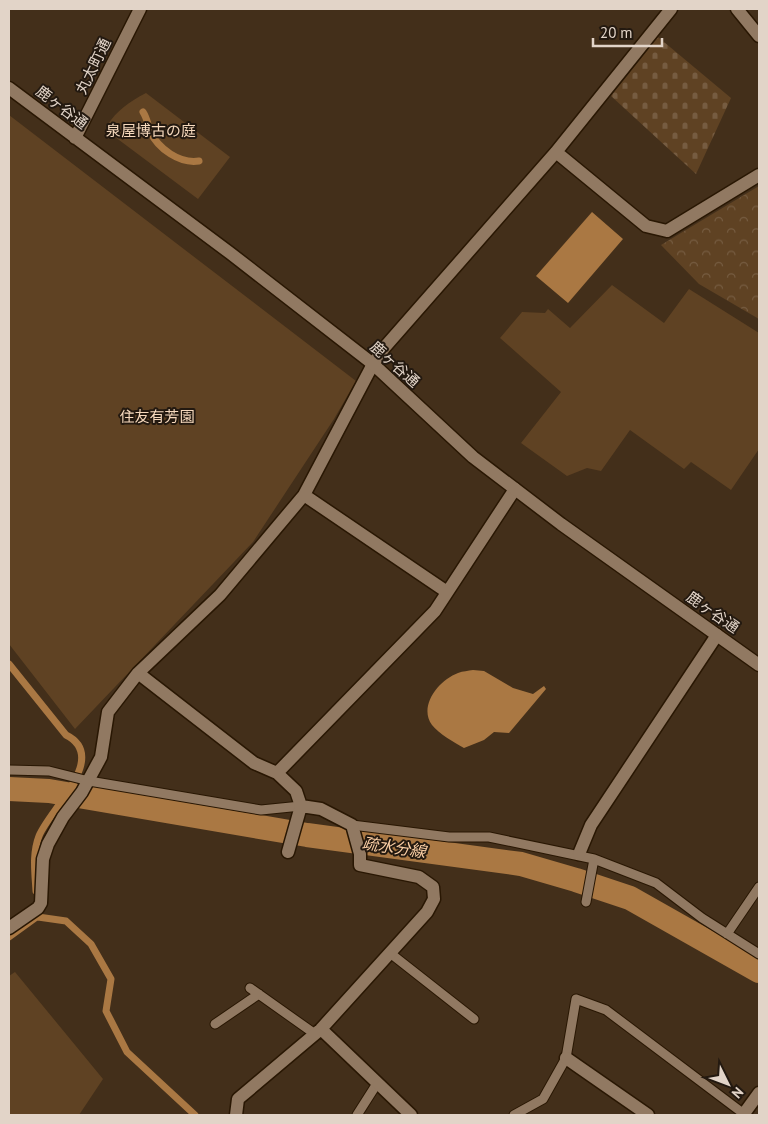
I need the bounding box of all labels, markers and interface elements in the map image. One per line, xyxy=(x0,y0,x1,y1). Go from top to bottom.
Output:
scale bar xyxy=(593,15,662,47)
text: 20 m xyxy=(600,23,633,42)
street label: 丸太町通 xyxy=(71,35,115,97)
street label: 鹿ヶ谷通 xyxy=(32,81,92,133)
park label: 泉屋博古の庭 xyxy=(106,121,196,140)
street label: 鹿ヶ谷通 xyxy=(366,337,424,391)
park label: 住友有芳園 xyxy=(119,407,195,426)
street label: 鹿ヶ谷通 xyxy=(683,587,743,637)
water label: 疏水分線 xyxy=(361,833,429,862)
north arrow xyxy=(703,1059,753,1109)
text: N xyxy=(728,1083,747,1102)

